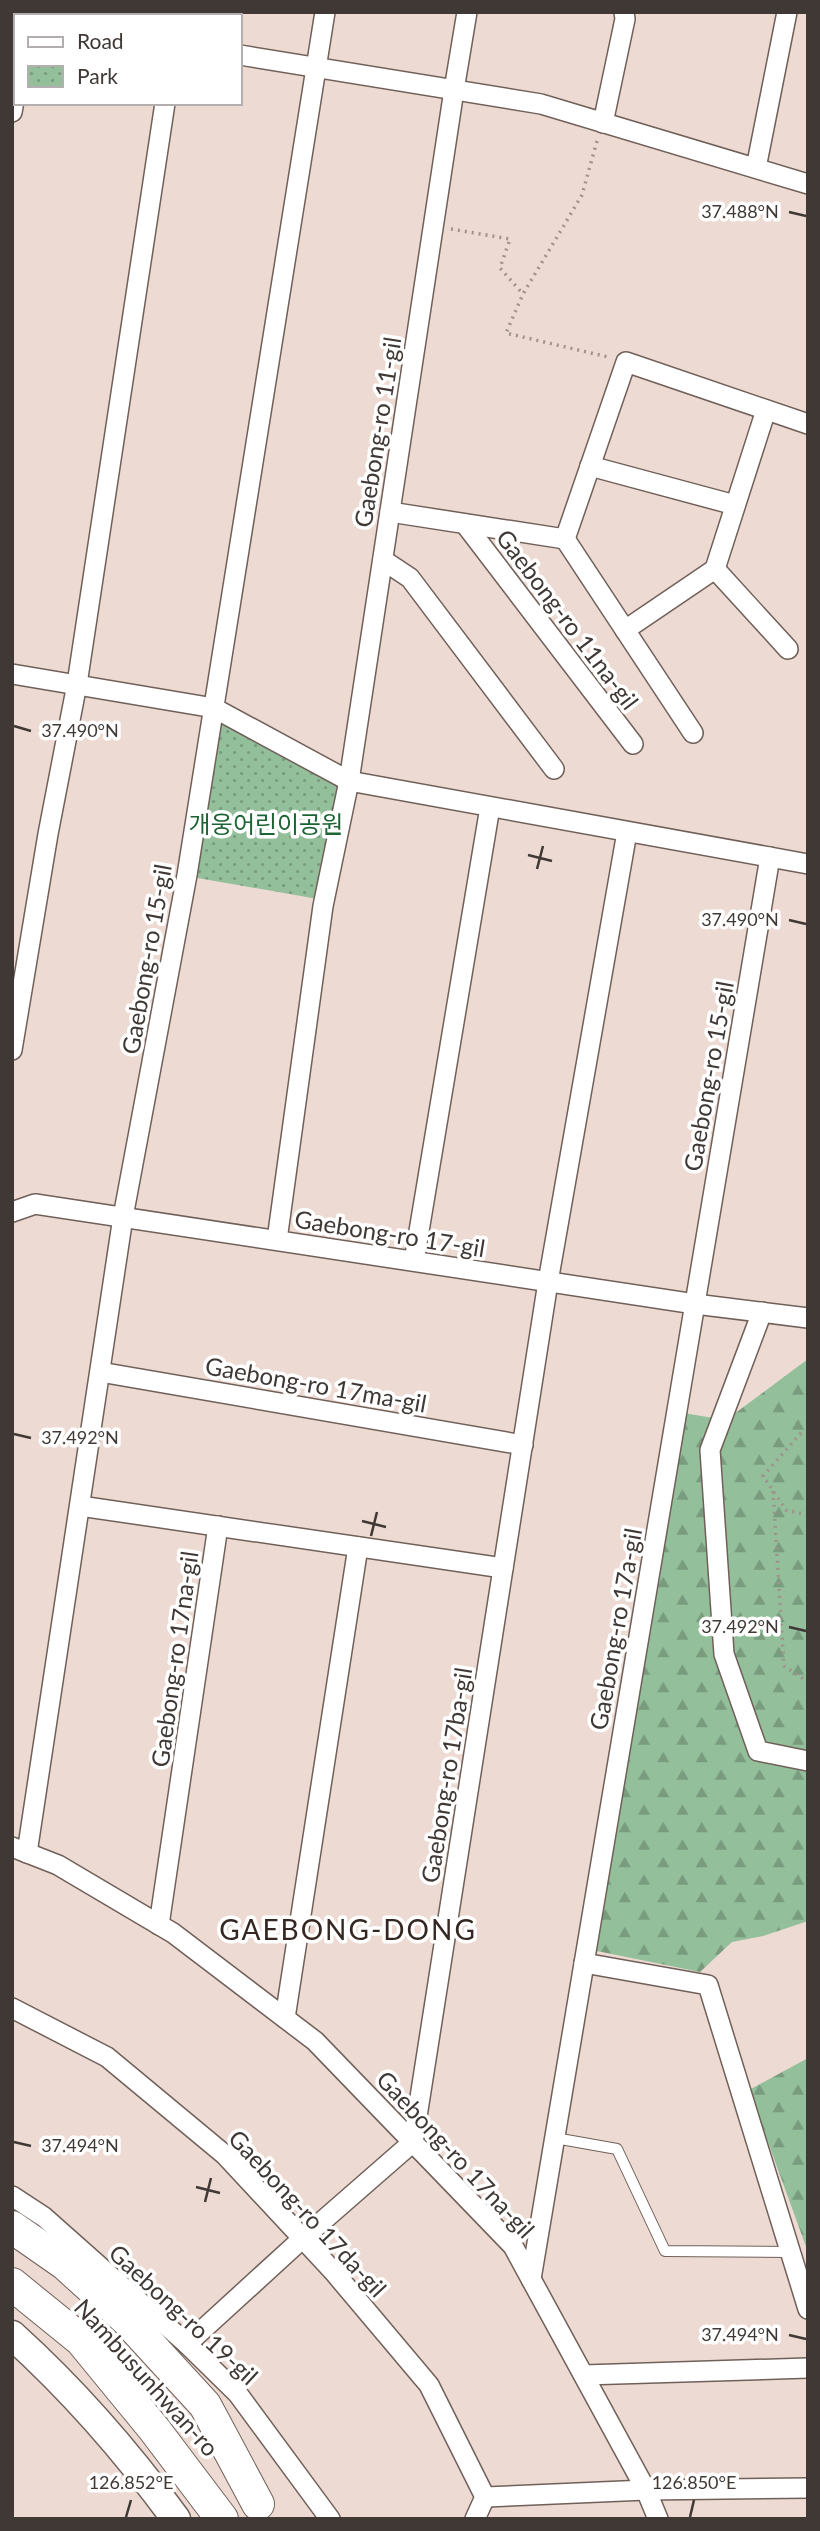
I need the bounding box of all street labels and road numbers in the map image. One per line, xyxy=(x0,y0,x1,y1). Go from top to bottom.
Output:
street label: Gaebong-ro 11-gil xyxy=(348,335,406,529)
street label: Gaebong-ro 11na-gil xyxy=(491,523,645,715)
street label: Gaebong-ro 15-gil xyxy=(115,862,177,1056)
street label: Gaebong-ro 15-gil xyxy=(677,979,739,1173)
street label: Gaebong-ro 17-gil xyxy=(293,1204,487,1262)
street label: Gaebong-ro 17ma-gil xyxy=(203,1350,429,1418)
street label: Gaebong-ro 17a-gil xyxy=(583,1526,647,1732)
street label: Gaebong-ro 17na-gil xyxy=(144,1549,204,1769)
street label: Gaebong-ro 17ba-gil xyxy=(415,1665,477,1885)
street label: Gaebong-ro 17na-gil xyxy=(371,2064,541,2244)
street label: Gaebong-ro 17da-gil xyxy=(223,2123,393,2303)
street label: Gaebong-ro 19-gil xyxy=(104,2238,264,2390)
street label: Nambusunhwan-ro xyxy=(69,2292,225,2462)

